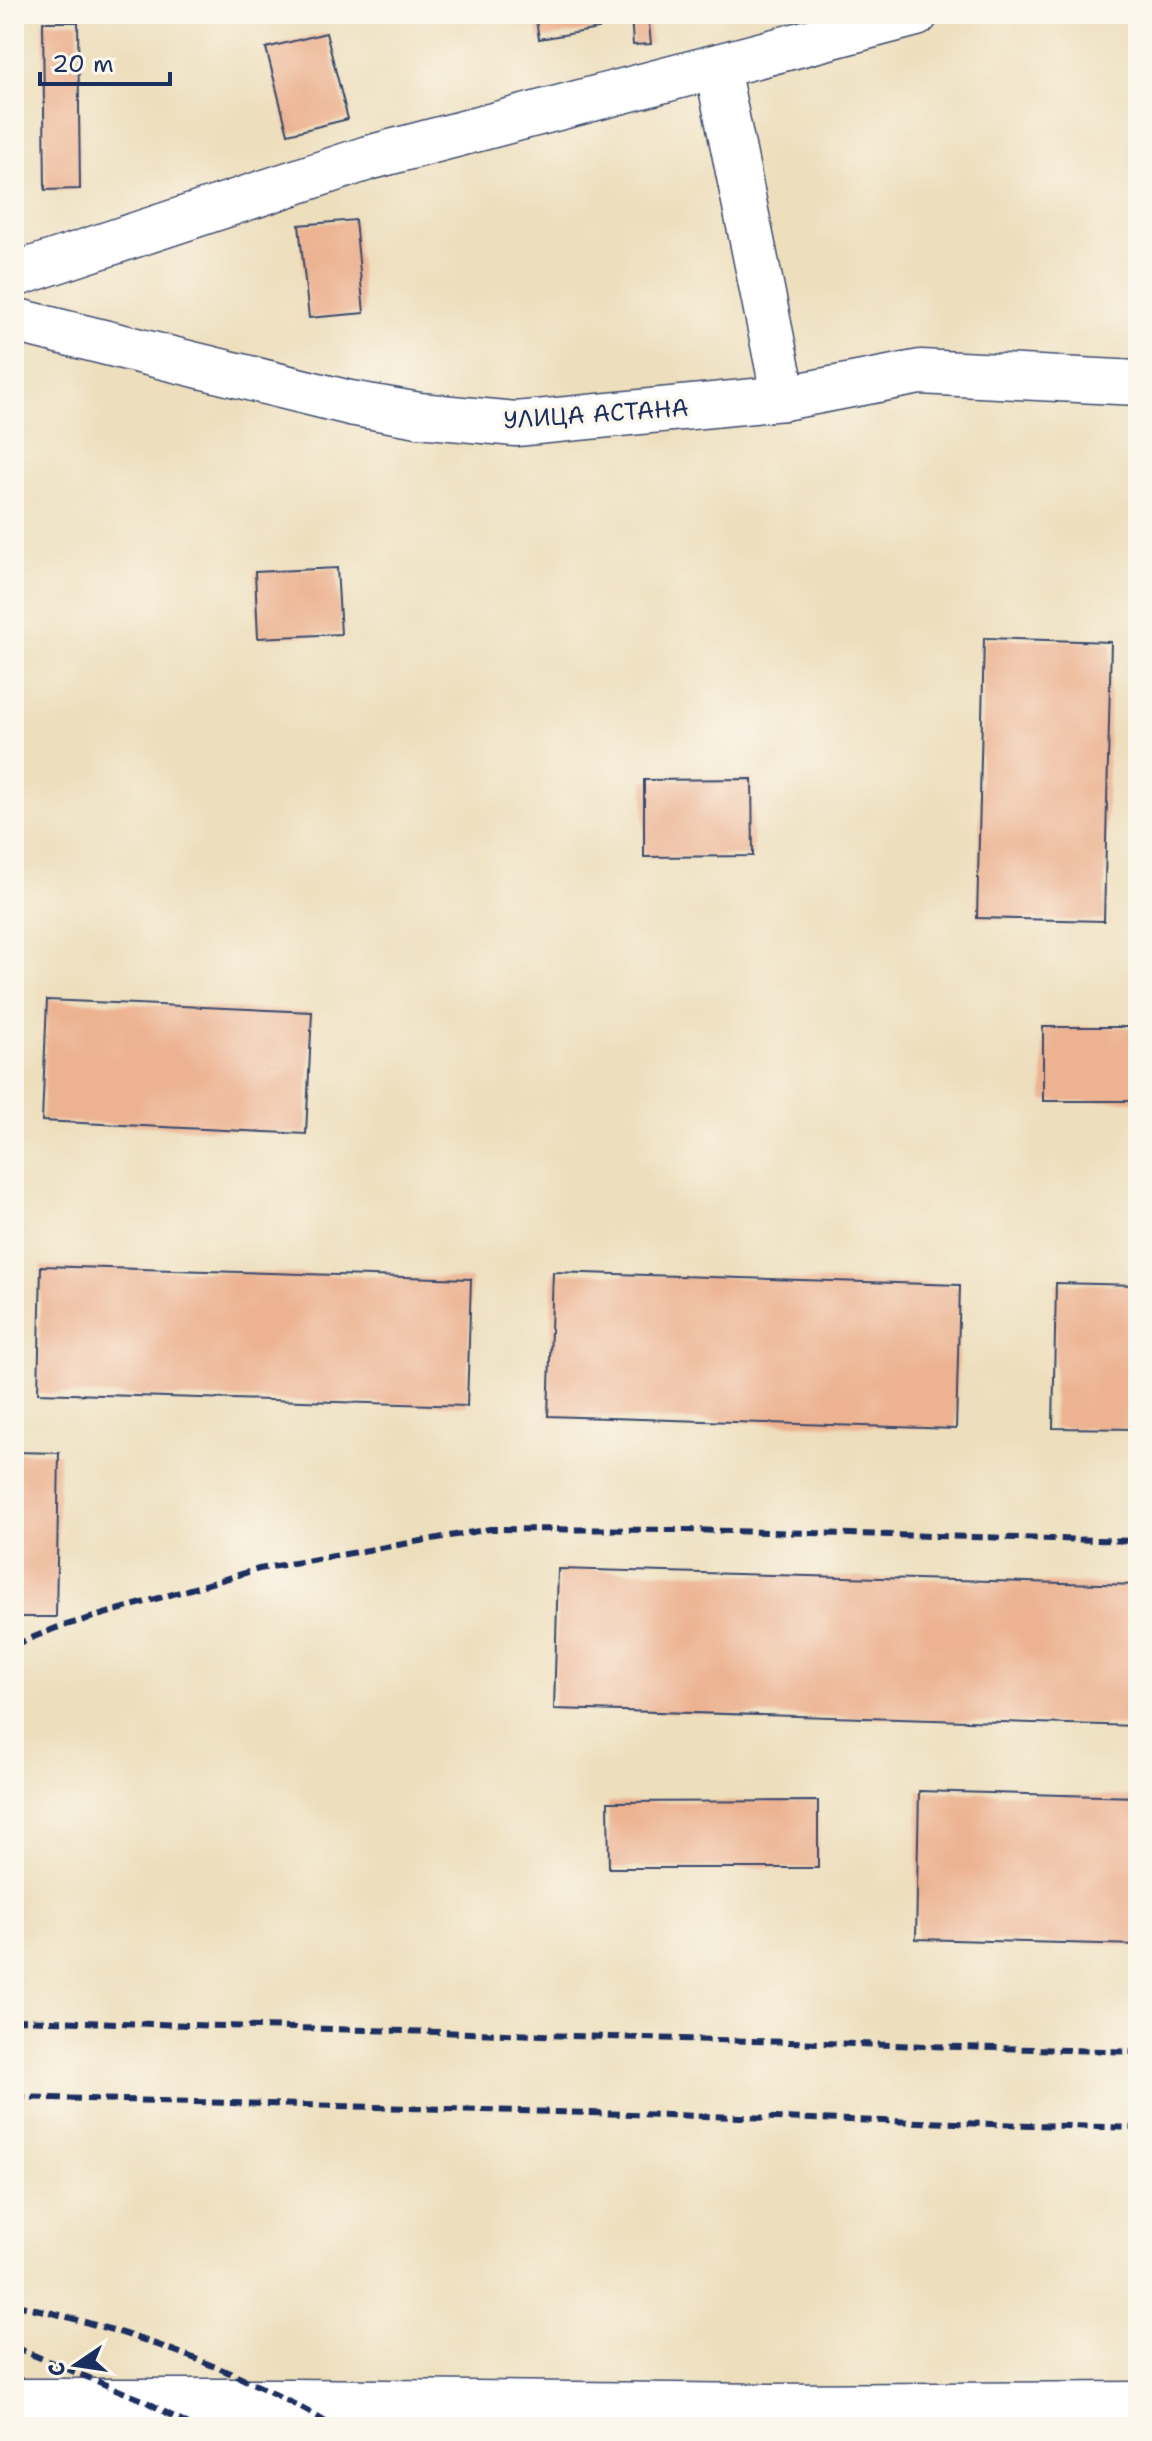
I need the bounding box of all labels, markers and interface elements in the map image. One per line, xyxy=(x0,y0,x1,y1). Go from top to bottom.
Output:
scale bar xyxy=(40,36,170,86)
text: 20 m xyxy=(52,48,114,80)
street label: УЛИЦА АСТАНА xyxy=(502,392,690,436)
north arrow xyxy=(36,2325,116,2405)
text: С xyxy=(41,2360,73,2379)

